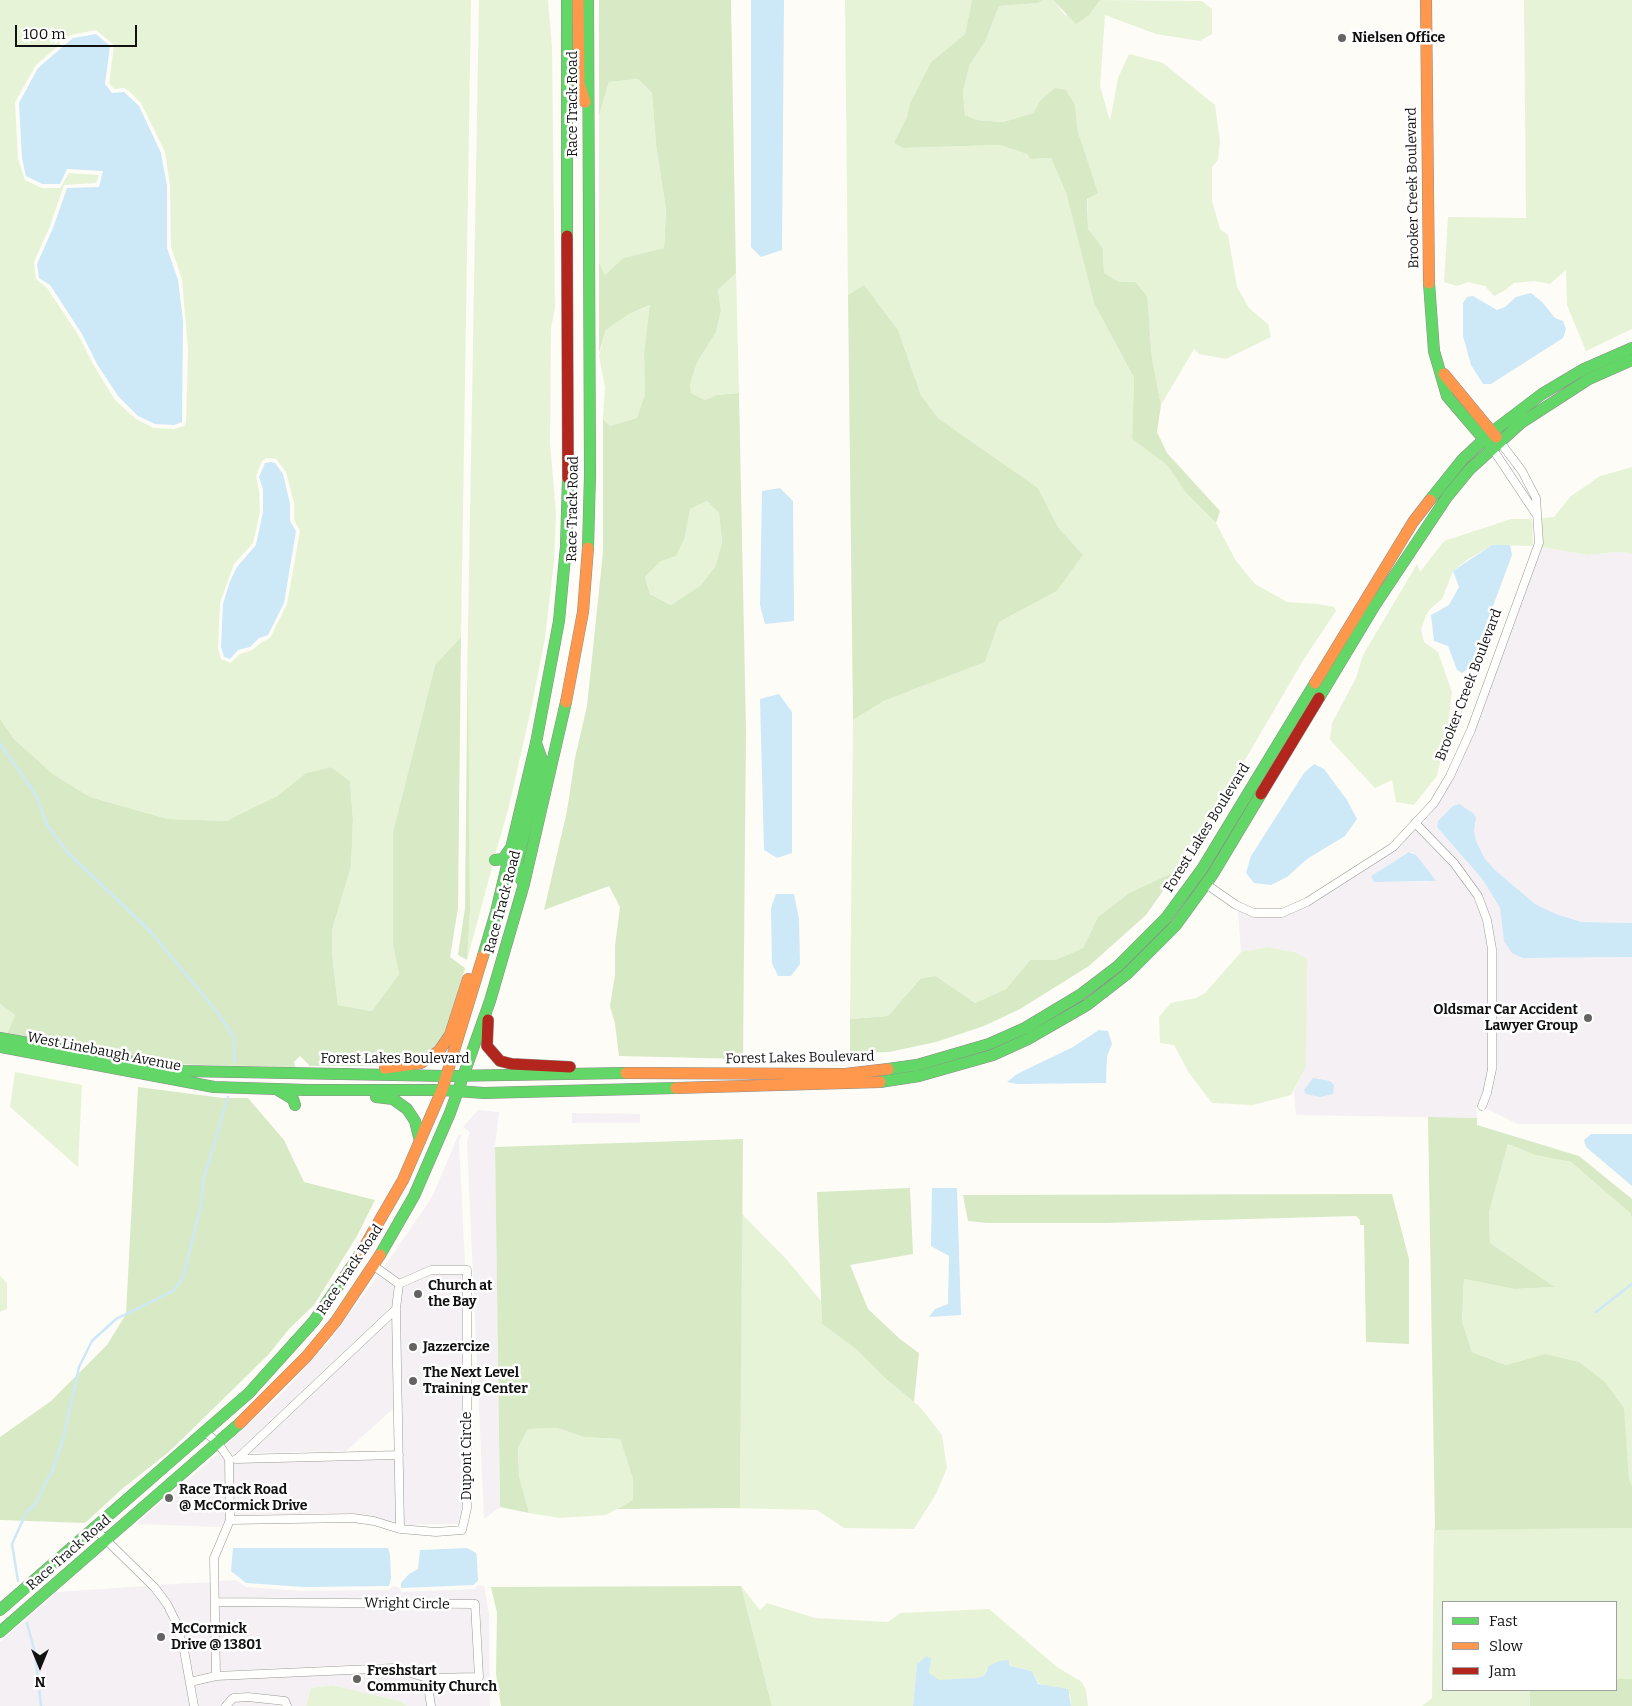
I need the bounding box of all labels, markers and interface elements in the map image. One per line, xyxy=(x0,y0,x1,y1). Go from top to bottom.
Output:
scale bar xyxy=(18,15,140,47)
text: 100 m xyxy=(23,25,66,43)
place label: Nielsen Office xyxy=(1352,30,1445,46)
marker: Nielsen Office xyxy=(1336,32,1348,44)
street label: Race Track Road xyxy=(565,51,581,157)
street label: Brooker Creek Boulevard xyxy=(1403,107,1423,269)
street label: Race Track Road xyxy=(564,456,582,562)
street label: Brooker Creek Boulevard xyxy=(1432,607,1506,763)
street label: Forest Lakes Boulevard xyxy=(1160,760,1254,896)
street label: Race Track Road xyxy=(481,849,525,955)
place label: Oldsmar Car Accident Lawyer Group xyxy=(1433,1002,1578,1034)
marker: Oldsmar Car Accident Lawyer Group xyxy=(1582,1012,1594,1024)
street label: West Linebaugh Avenue xyxy=(26,1029,182,1075)
street label: Forest Lakes Boulevard xyxy=(725,1048,875,1068)
street label: Forest Lakes Boulevard xyxy=(320,1051,470,1067)
street label: Race Track Road xyxy=(313,1221,387,1319)
place label: Church at the Bay xyxy=(428,1278,493,1310)
marker: Church at the Bay xyxy=(412,1288,424,1300)
place label: Jazzercize xyxy=(423,1339,490,1355)
marker: Jazzercize xyxy=(407,1341,419,1353)
place label: The Next Level Training Center xyxy=(423,1365,528,1398)
marker: The Next Level Training Center xyxy=(407,1375,419,1387)
street label: Dupont Circle xyxy=(459,1412,475,1500)
place label: Race Track Road @ McCormick Drive xyxy=(179,1482,307,1514)
marker: Race Track Road @ McCormick Drive xyxy=(163,1492,175,1504)
street label: Race Track Road xyxy=(24,1512,114,1594)
street label: Wright Circle xyxy=(364,1595,450,1613)
legend xyxy=(1442,1601,1617,1691)
text: Fast xyxy=(1489,1612,1518,1630)
place label: McCormick Drive @ 13801 xyxy=(171,1621,261,1654)
marker: McCormick Drive @ 13801 xyxy=(155,1631,167,1643)
text: Slow xyxy=(1489,1637,1523,1655)
north arrow xyxy=(15,1641,65,1691)
text: Jam xyxy=(1489,1662,1516,1680)
place label: Freshstart Community Church xyxy=(367,1663,497,1695)
text: N xyxy=(35,1673,45,1690)
marker: Freshstart Community Church xyxy=(351,1673,363,1685)

